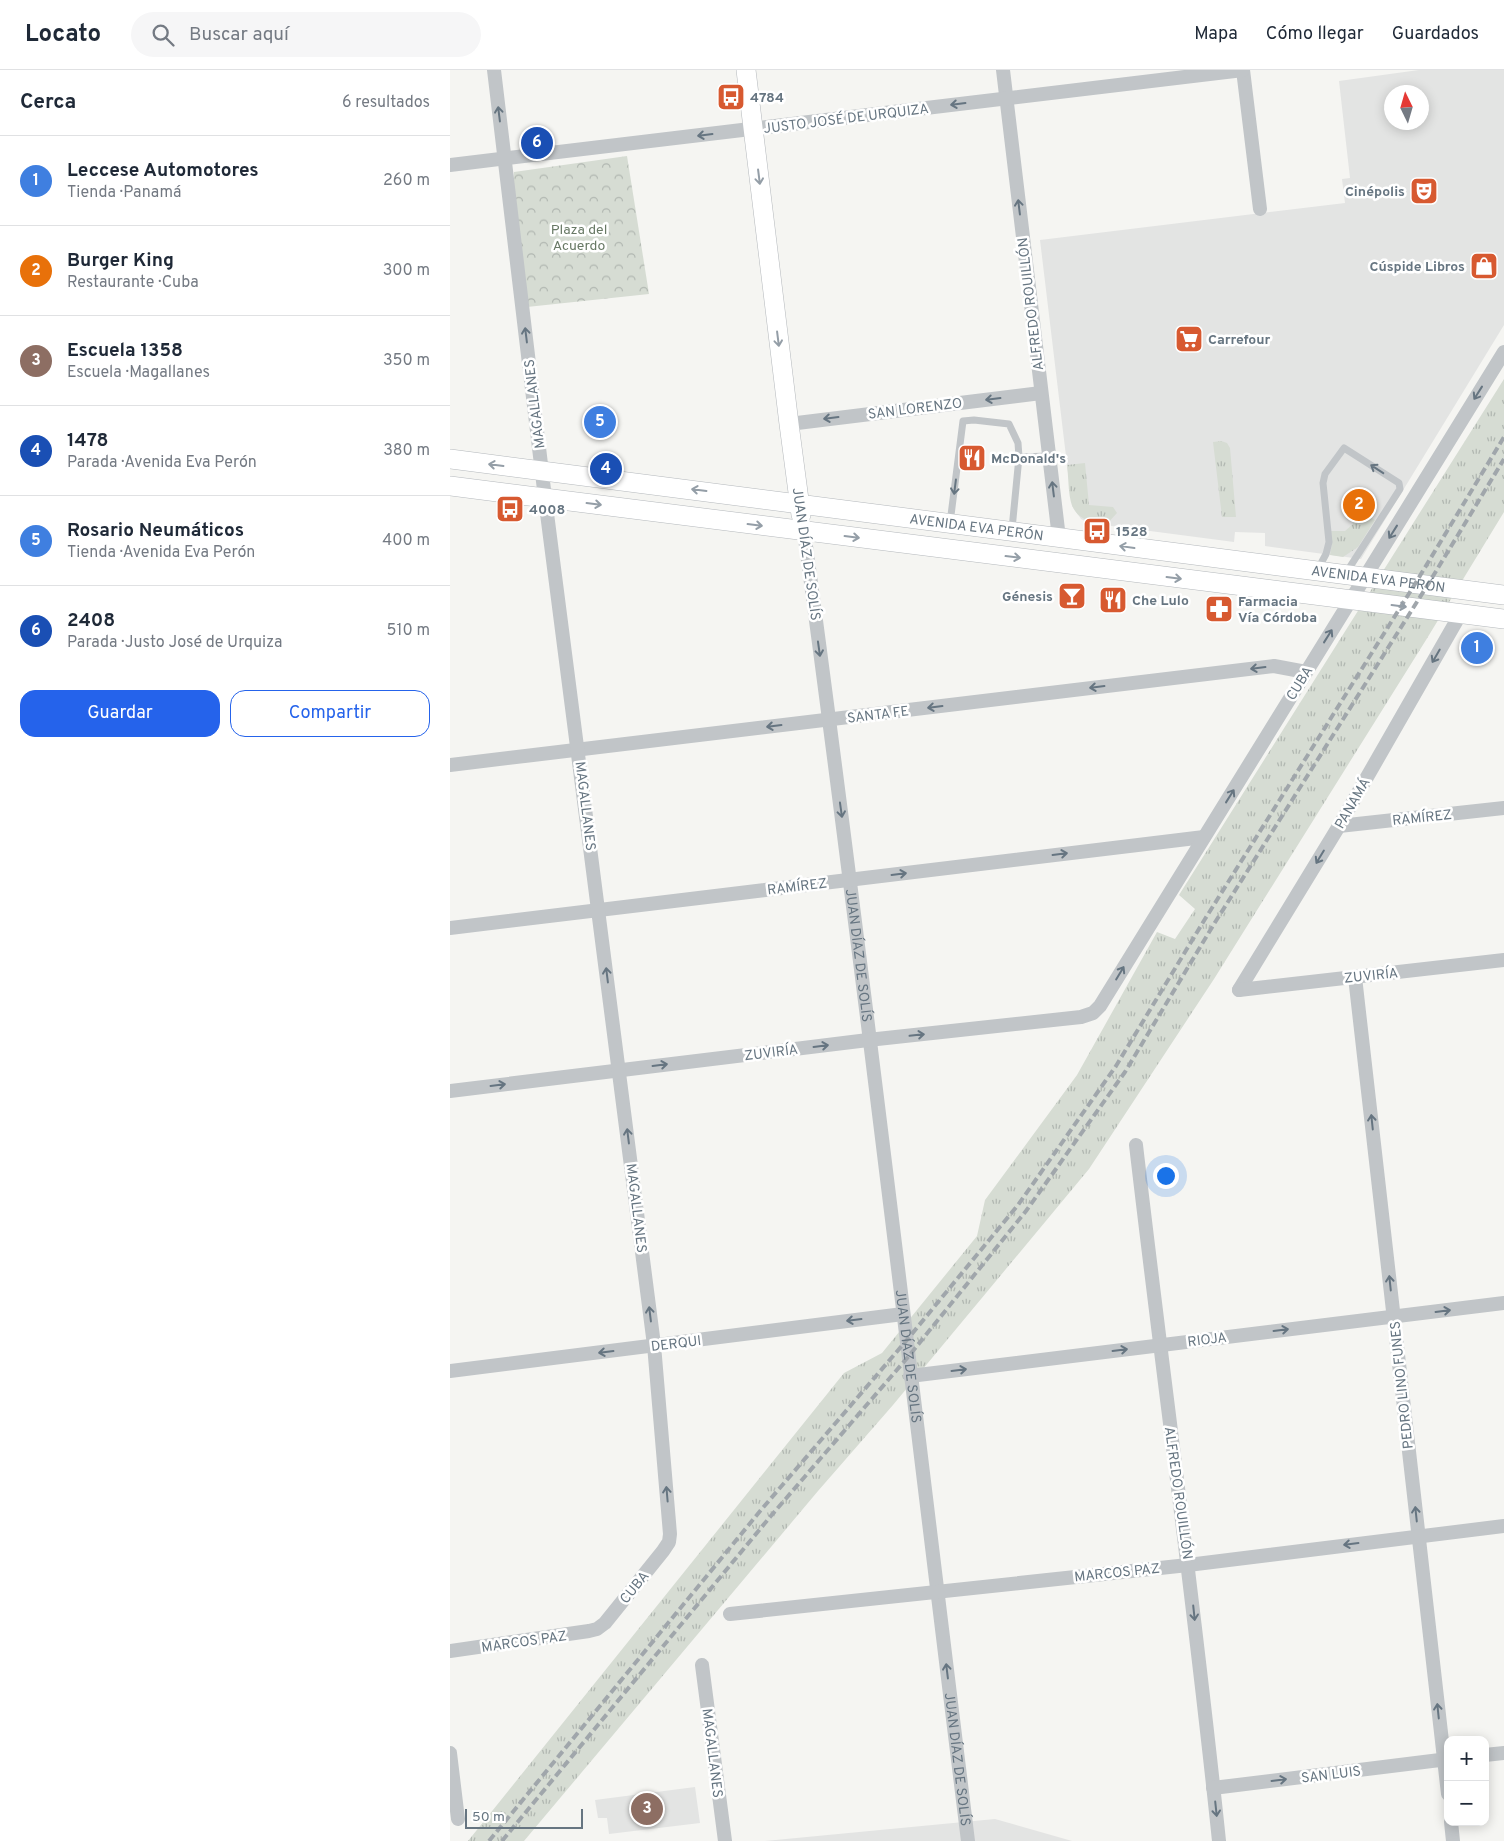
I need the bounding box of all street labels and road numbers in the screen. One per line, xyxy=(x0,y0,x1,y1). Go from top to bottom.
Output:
street label: JUSTO JOSÉ DE URQUIZA xyxy=(762,100,930,138)
street label: ALFREDO ROUILLÓN xyxy=(1014,236,1048,372)
street label: MAGALLANES xyxy=(522,358,549,450)
street label: SAN LORENZO xyxy=(867,395,963,424)
street label: JUAN DÍAZ DE SOLÍS xyxy=(788,486,824,622)
street label: AVENIDA EVA PERÓN xyxy=(908,511,1044,546)
street label: AVENIDA EVA PERÓN xyxy=(1310,563,1446,597)
street label: CUBA xyxy=(1283,664,1317,704)
street label: SANTA FE xyxy=(846,703,910,728)
street label: MAGALLANES xyxy=(571,760,598,852)
street label: PANAMÁ xyxy=(1331,775,1375,832)
street label: RAMÍREZ xyxy=(1391,806,1453,830)
street label: RAMÍREZ xyxy=(766,874,828,900)
street label: JUAN DÍAZ DE SOLÍS xyxy=(841,888,875,1023)
street label: ZUVIRÍA xyxy=(1343,964,1399,988)
street label: ZUVIRÍA xyxy=(743,1041,799,1065)
street label: MAGALLANES xyxy=(622,1162,649,1254)
street label: JUAN DÍAZ DE SOLÍS xyxy=(891,1289,924,1424)
street label: PEDRO LINO FUNES xyxy=(1387,1320,1418,1450)
street label: RIOJA xyxy=(1186,1330,1228,1351)
street label: DERQUI xyxy=(650,1333,702,1356)
street label: ALFREDO ROUILLÓN xyxy=(1160,1425,1196,1561)
street label: MARCOS PAZ xyxy=(1073,1561,1161,1586)
street label: CUBA xyxy=(617,1568,653,1608)
street label: MARCOS PAZ xyxy=(480,1628,568,1657)
street label: JUAN DÍAZ DE SOLÍS xyxy=(940,1692,973,1827)
street label: MAGALLANES xyxy=(698,1707,725,1799)
street label: SAN LUIS xyxy=(1300,1763,1362,1788)

